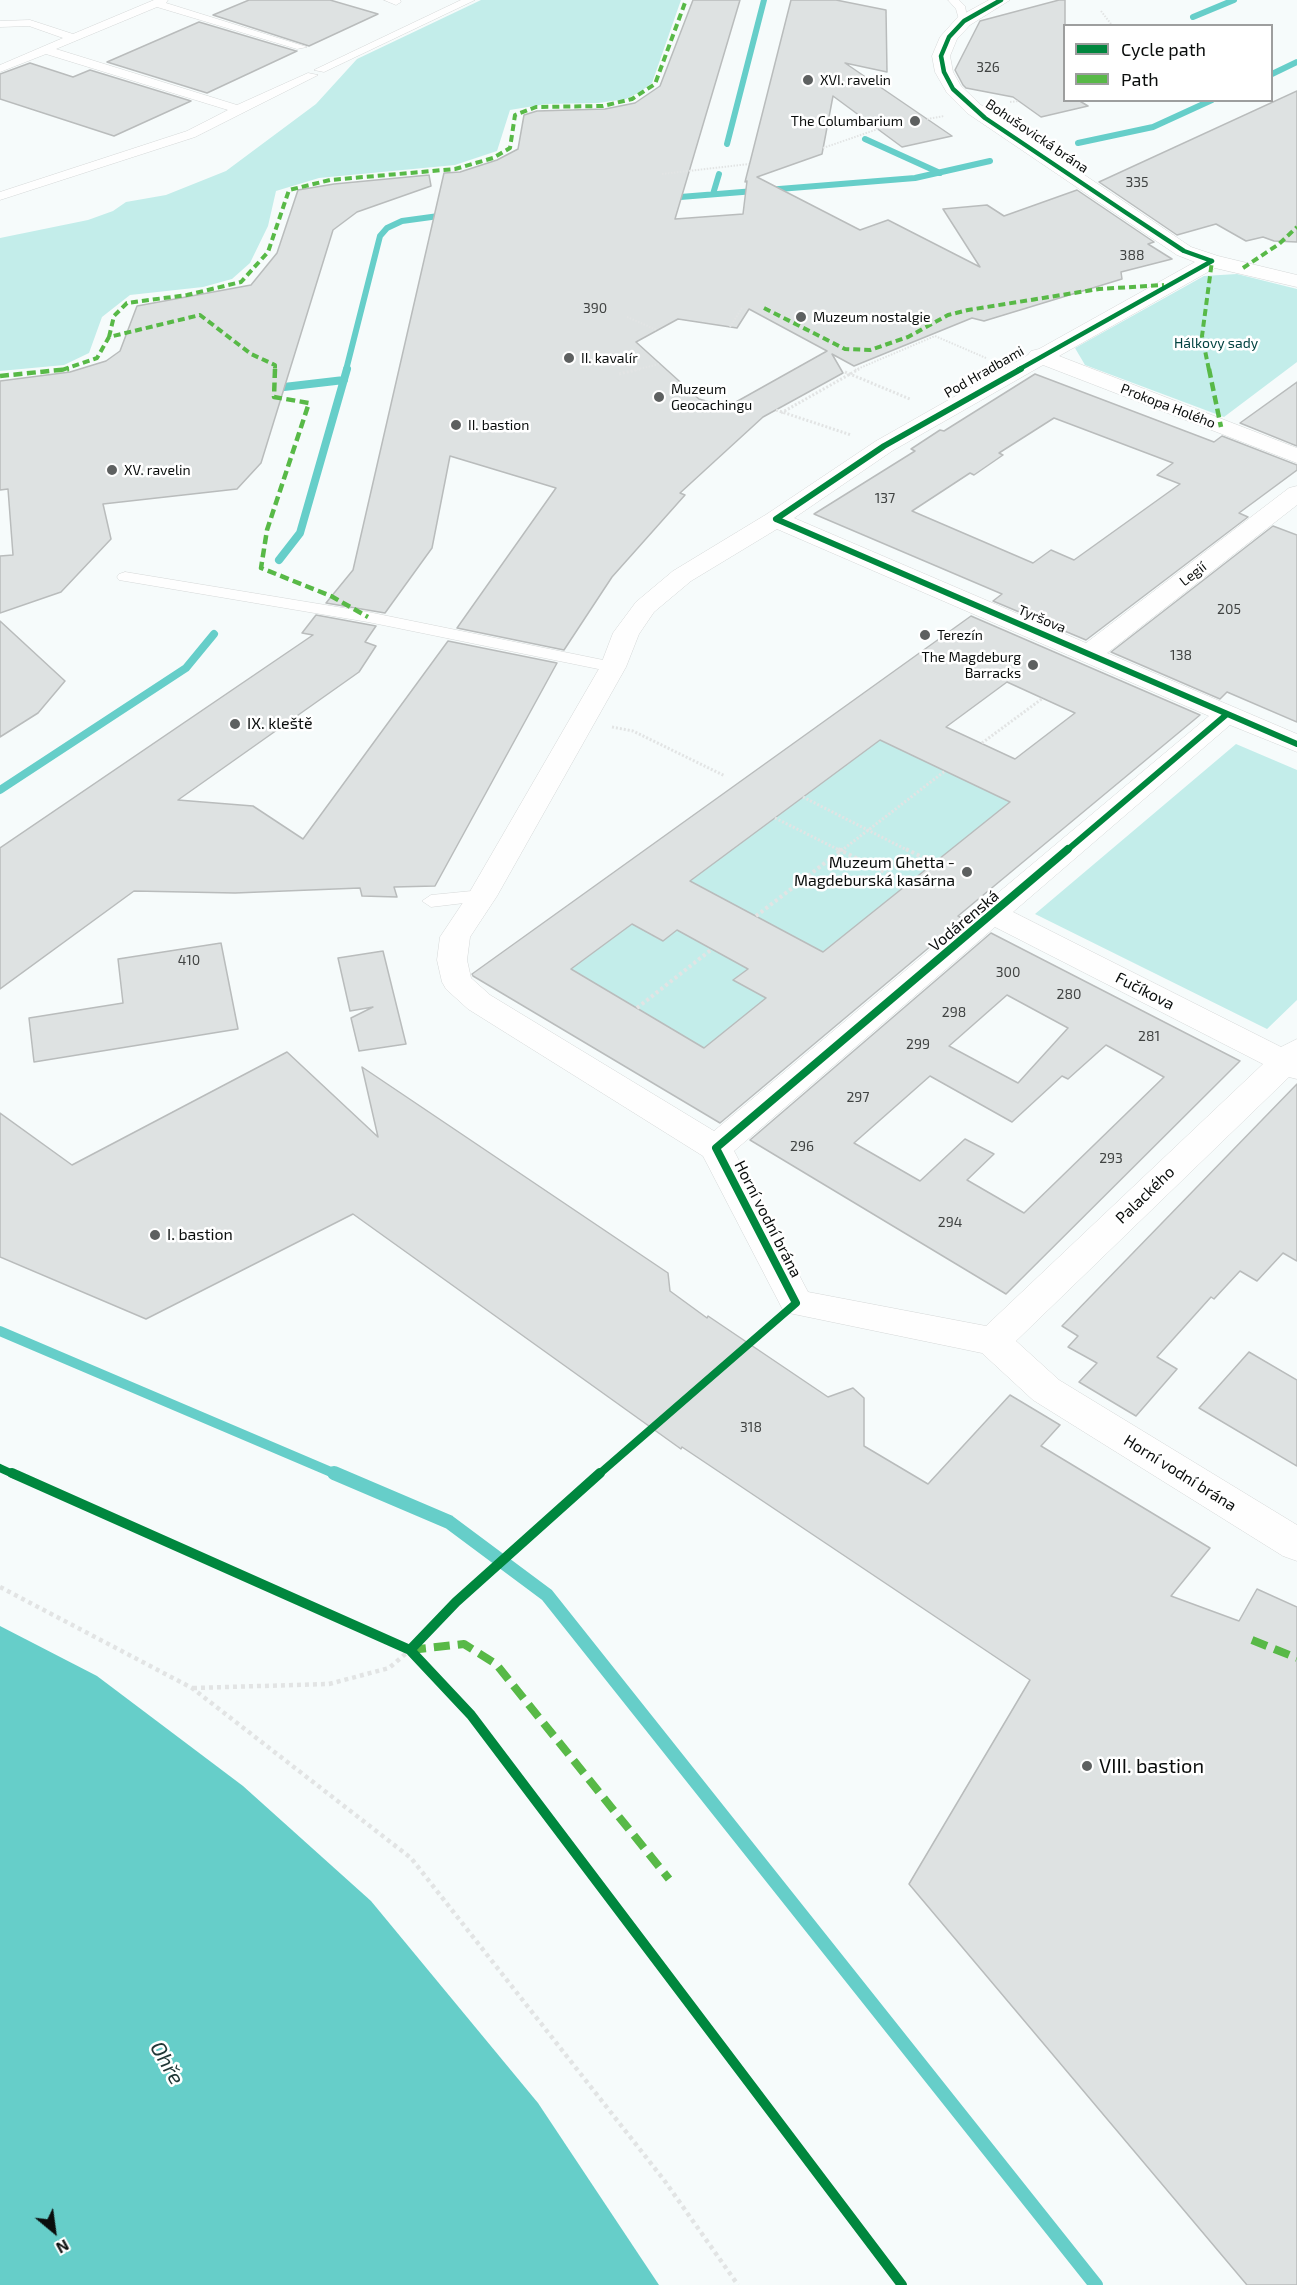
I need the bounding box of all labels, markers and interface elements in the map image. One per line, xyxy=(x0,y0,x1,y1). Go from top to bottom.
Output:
legend xyxy=(1063,24,1273,102)
text: Cycle path xyxy=(1121,38,1206,60)
house number: 326 xyxy=(976,59,1000,75)
text: Path xyxy=(1121,68,1159,90)
place label: XVI. ravelin xyxy=(820,72,891,88)
marker: XVI. ravelin xyxy=(801,73,815,87)
street label: Bohušovická brána xyxy=(982,95,1092,177)
place label: The Columbarium xyxy=(791,113,903,129)
marker: The Columbarium xyxy=(908,114,922,128)
house number: 335 xyxy=(1125,174,1149,190)
house number: 388 xyxy=(1120,247,1144,263)
house number: 390 xyxy=(583,300,607,316)
place label: Muzeum nostalgie xyxy=(813,309,930,325)
marker: Muzeum nostalgie xyxy=(794,310,808,324)
park label: Hálkovy sady xyxy=(1174,335,1258,351)
street label: Pod Hradbami xyxy=(941,342,1027,402)
place label: II. kavalír xyxy=(581,350,638,366)
marker: II. kavalír xyxy=(562,351,576,365)
street label: Prokopa Holého xyxy=(1118,380,1218,432)
place label: Muzeum Geocachingu xyxy=(671,381,752,413)
marker: Muzeum Geocachingu xyxy=(652,390,666,404)
place label: II. bastion xyxy=(468,417,529,433)
marker: II. bastion xyxy=(449,418,463,432)
place label: XV. ravelin xyxy=(124,462,191,478)
marker: XV. ravelin xyxy=(105,463,119,477)
house number: 137 xyxy=(875,490,895,506)
street label: Legií xyxy=(1176,558,1210,590)
street label: Tyršova xyxy=(1016,601,1068,637)
house number: 205 xyxy=(1217,601,1241,617)
place label: Terezín xyxy=(937,627,983,643)
marker: Terezín xyxy=(918,628,932,642)
house number: 138 xyxy=(1170,647,1192,663)
place label: The Magdeburg Barracks xyxy=(922,649,1021,682)
marker: The Magdeburg Barracks xyxy=(1026,658,1040,672)
place label: IX. kleště xyxy=(247,714,313,734)
marker: IX. kleště xyxy=(228,717,242,731)
place label: Muzeum Ghetta - Magdeburská kasárna xyxy=(794,853,955,891)
marker: Muzeum Ghetta - Magdeburská kasárna xyxy=(960,865,974,879)
street label: Vodárenská xyxy=(925,886,1003,956)
house number: 410 xyxy=(178,952,200,968)
house number: 300 xyxy=(996,964,1020,980)
street label: Fučíkova xyxy=(1112,968,1178,1014)
house number: 280 xyxy=(1057,986,1081,1002)
house number: 298 xyxy=(942,1004,966,1020)
house number: 281 xyxy=(1138,1028,1160,1044)
house number: 299 xyxy=(906,1036,930,1052)
house number: 297 xyxy=(846,1089,870,1105)
house number: 296 xyxy=(790,1138,814,1154)
house number: 293 xyxy=(1099,1150,1123,1166)
street label: Horní vodní brána xyxy=(730,1157,806,1281)
street label: Palackého xyxy=(1112,1162,1178,1228)
house number: 294 xyxy=(938,1214,962,1230)
place label: I. bastion xyxy=(167,1225,233,1245)
marker: I. bastion xyxy=(148,1228,162,1242)
house number: 318 xyxy=(740,1419,762,1435)
street label: Horní vodní brána xyxy=(1120,1431,1240,1515)
place label: VIII. bastion xyxy=(1099,1754,1204,1778)
marker: VIII. bastion xyxy=(1080,1759,1094,1773)
water label: Ohře xyxy=(145,2037,189,2089)
north arrow xyxy=(24,2201,84,2261)
text: N xyxy=(53,2236,73,2258)

